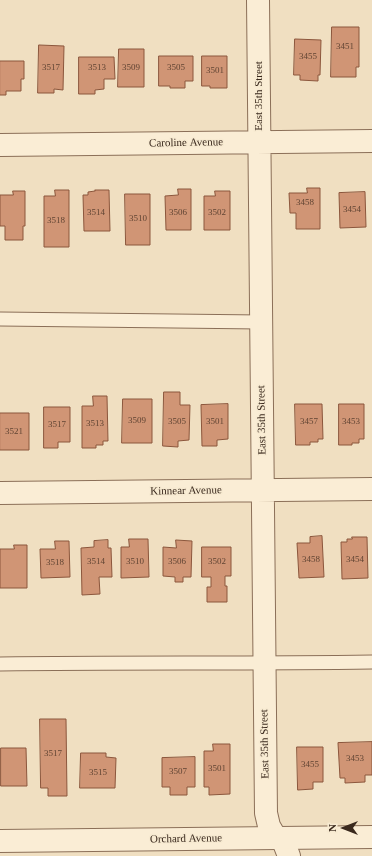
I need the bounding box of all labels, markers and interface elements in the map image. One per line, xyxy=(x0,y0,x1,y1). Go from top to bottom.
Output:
house number: 3451 xyxy=(336,42,354,52)
house number: 3455 xyxy=(299,52,317,62)
street label: East 35th Street xyxy=(252,61,266,131)
house number: 3517 xyxy=(42,63,60,73)
house number: 3513 xyxy=(88,63,106,73)
house number: 3509 xyxy=(122,63,140,73)
house number: 3505 xyxy=(167,63,185,73)
house number: 3501 xyxy=(206,66,224,76)
street label: Caroline Avenue xyxy=(149,136,223,150)
house number: 3458 xyxy=(296,198,314,208)
house number: 3454 xyxy=(343,205,361,215)
house number: 3514 xyxy=(87,208,105,218)
house number: 3506 xyxy=(169,208,187,218)
house number: 3502 xyxy=(208,208,226,218)
house number: 3510 xyxy=(129,214,147,224)
house number: 3518 xyxy=(47,216,65,226)
street label: East 35th Street xyxy=(255,385,269,455)
house number: 3509 xyxy=(128,416,146,426)
house number: 3505 xyxy=(168,417,186,427)
house number: 3501 xyxy=(206,417,224,427)
house number: 3457 xyxy=(300,417,318,427)
house number: 3453 xyxy=(342,417,360,427)
house number: 3513 xyxy=(86,419,104,429)
house number: 3517 xyxy=(48,420,66,430)
house number: 3521 xyxy=(5,427,23,437)
street label: Kinnear Avenue xyxy=(150,484,222,498)
house number: 3458 xyxy=(302,555,320,565)
house number: 3454 xyxy=(346,555,364,565)
house number: 3514 xyxy=(87,557,105,567)
house number: 3510 xyxy=(126,557,144,567)
house number: 3506 xyxy=(168,557,186,567)
house number: 3502 xyxy=(208,557,226,567)
house number: 3518 xyxy=(46,558,64,568)
street label: East 35th Street xyxy=(258,709,272,779)
house number: 3517 xyxy=(44,749,62,759)
house number: 3453 xyxy=(346,754,364,764)
house number: 3455 xyxy=(301,760,319,770)
house number: 3501 xyxy=(208,764,226,774)
house number: 3507 xyxy=(169,767,187,777)
house number: 3515 xyxy=(89,768,107,778)
north arrow xyxy=(324,808,364,848)
text: N xyxy=(326,824,338,832)
street label: Orchard Avenue xyxy=(150,832,222,846)

